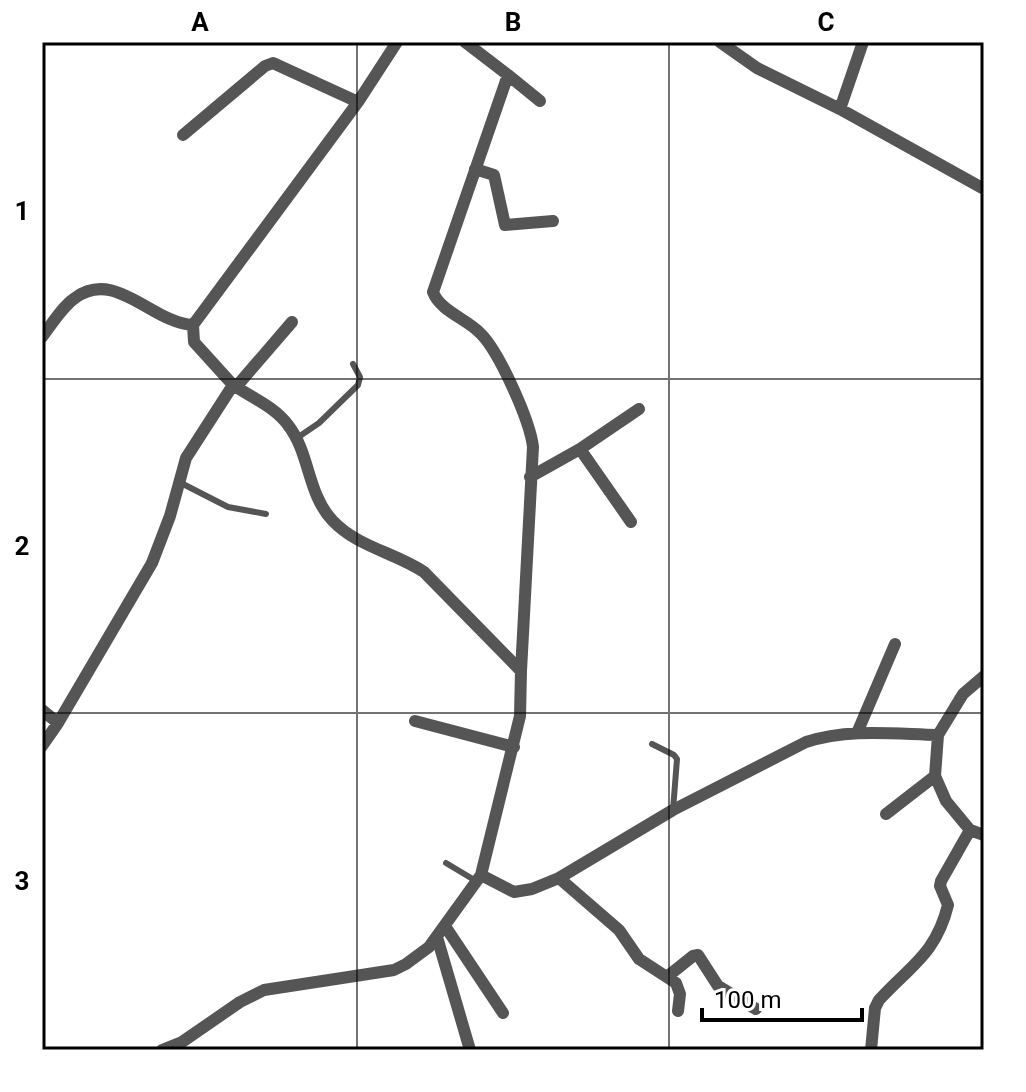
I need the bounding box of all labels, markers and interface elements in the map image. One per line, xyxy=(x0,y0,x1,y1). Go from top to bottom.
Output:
text: A xyxy=(191,7,209,37)
text: B xyxy=(505,7,521,37)
text: C xyxy=(817,7,835,37)
text: 1 xyxy=(15,196,29,226)
text: 2 xyxy=(15,531,29,561)
text: 3 xyxy=(15,866,29,896)
scale bar xyxy=(702,972,862,1022)
text: 100 m xyxy=(714,986,781,1014)

